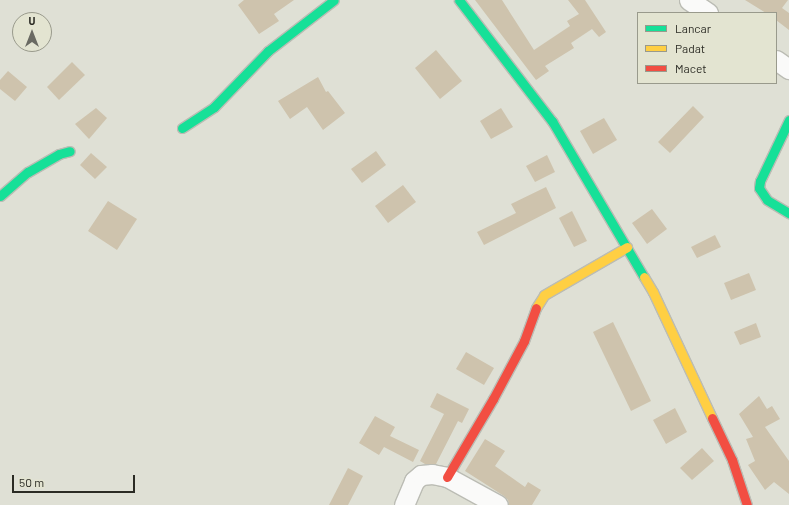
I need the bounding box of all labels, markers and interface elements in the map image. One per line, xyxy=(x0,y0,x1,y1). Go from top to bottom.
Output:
north arrow xyxy=(12,12,52,52)
legend xyxy=(637,12,777,84)
text: U xyxy=(29,14,35,27)
text: Lancar xyxy=(675,21,711,35)
text: Padat xyxy=(675,41,705,55)
text: Macet xyxy=(675,61,707,75)
scale bar xyxy=(14,467,137,493)
text: 50 m xyxy=(19,475,44,489)

